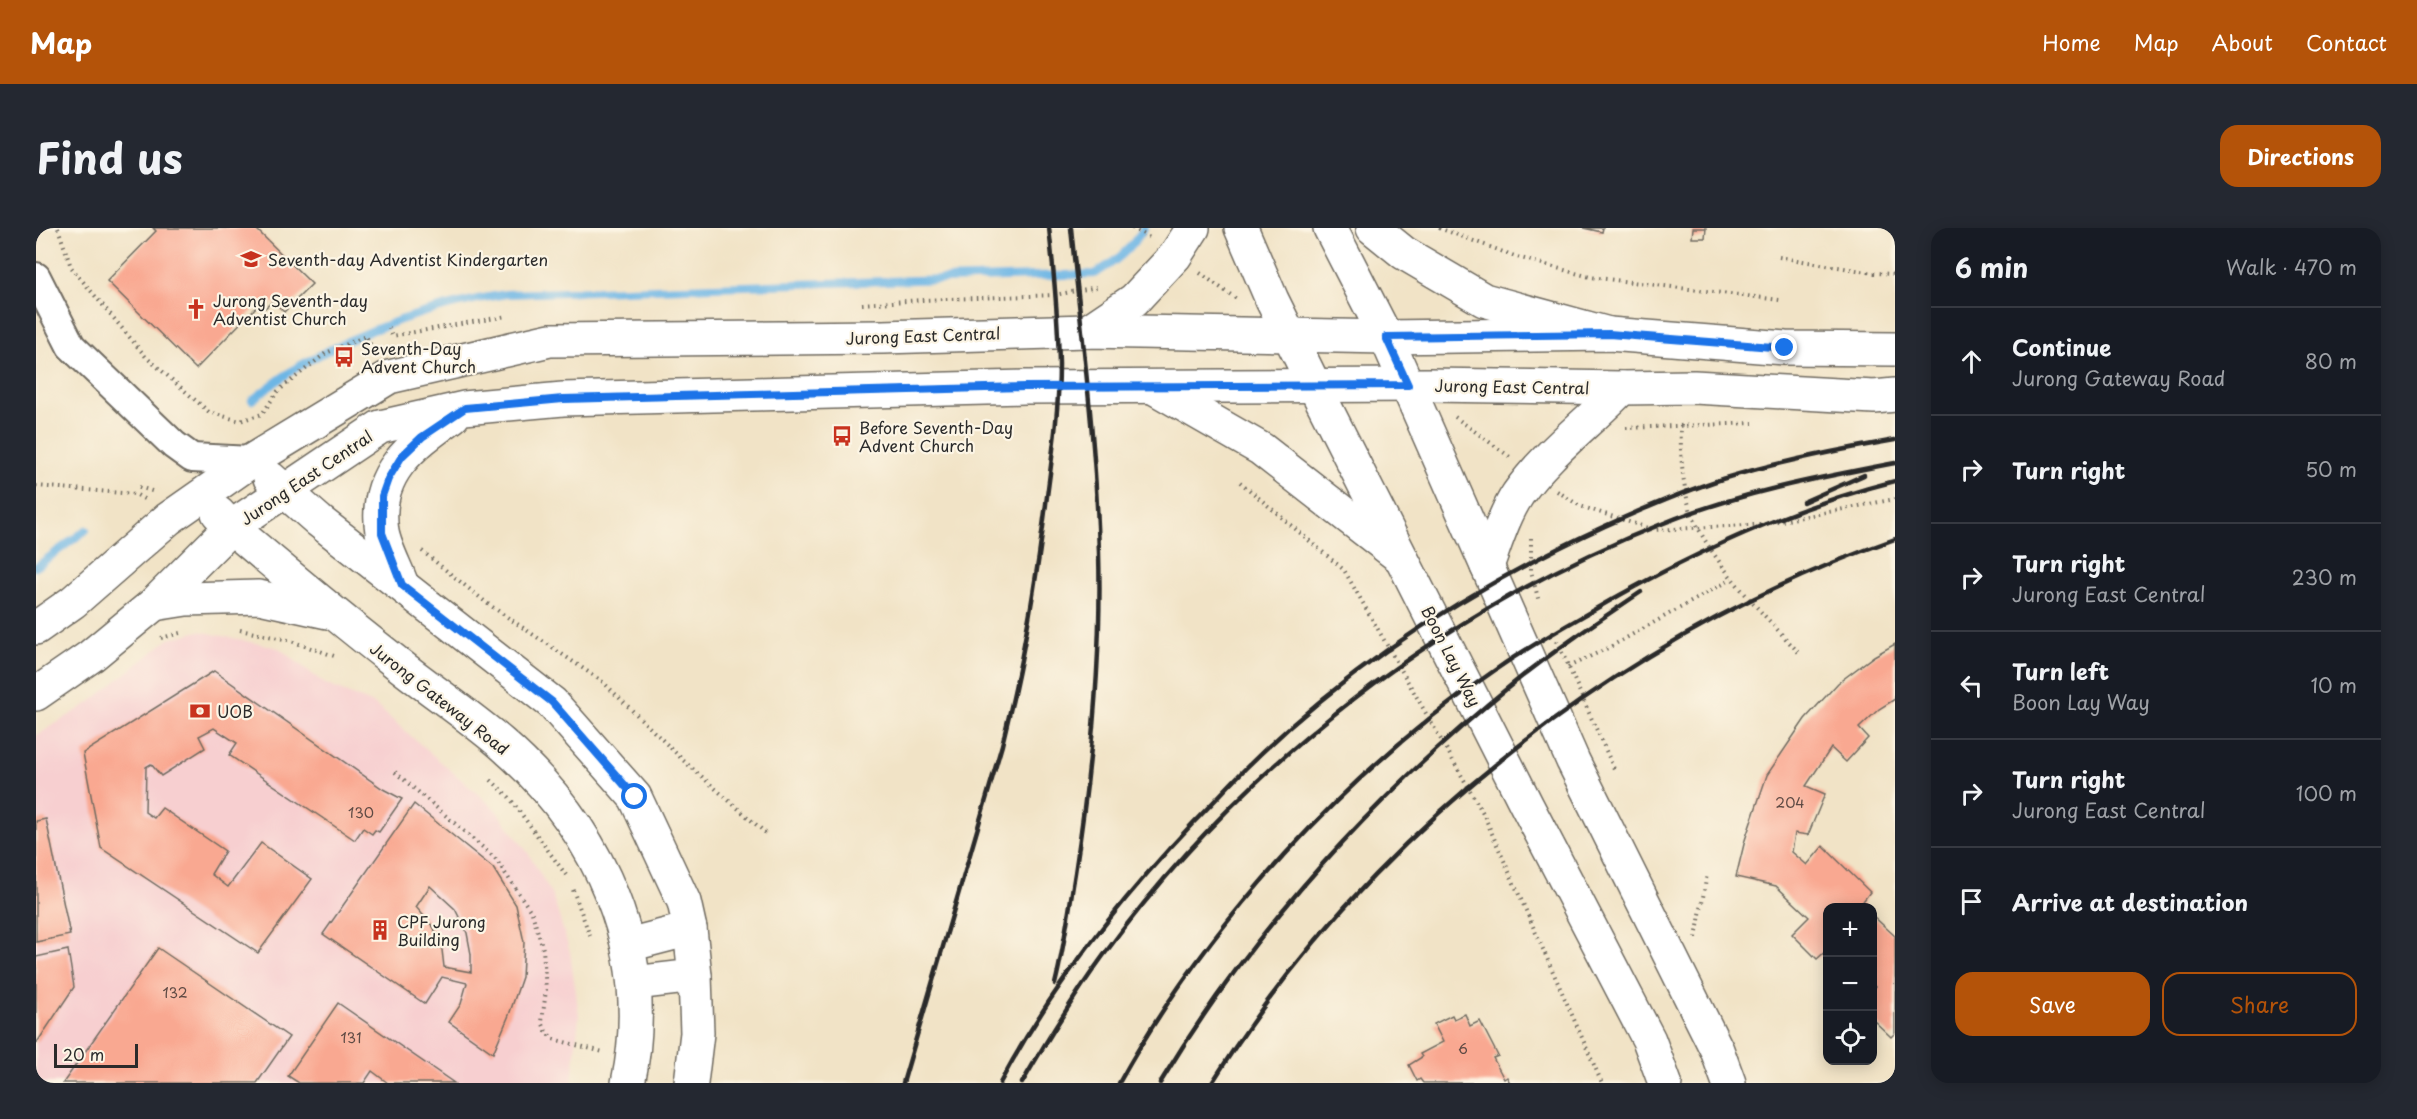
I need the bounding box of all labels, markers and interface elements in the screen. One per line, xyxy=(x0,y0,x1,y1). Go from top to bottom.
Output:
text: Map xyxy=(30,21,92,64)
text: Home xyxy=(2042,26,2101,58)
text: Map xyxy=(2134,26,2179,58)
text: About xyxy=(2212,26,2273,58)
text: Contact xyxy=(2306,26,2387,58)
text: Find us xyxy=(36,125,183,188)
button: Directions xyxy=(2220,125,2381,187)
school or university icon: Seventh-day Adventist Kindergarten xyxy=(239,247,263,271)
place label: Seventh-day Adventist Kindergarten xyxy=(268,247,548,271)
text: 6 min xyxy=(1955,248,2028,287)
text: Walk · 470 m xyxy=(2226,252,2357,282)
place label: Jurong Seventh-day Adventist Church xyxy=(213,288,368,330)
church icon: Jurong Seventh-day Adventist Church xyxy=(184,297,208,321)
street label: Jurong East Central xyxy=(845,320,1001,350)
text: Continue xyxy=(2012,330,2111,363)
route end xyxy=(1771,334,1797,360)
place label: Seventh-Day Advent Church xyxy=(361,336,476,378)
bus stop icon: Seventh-Day Advent Church xyxy=(332,345,356,369)
icon: ahead xyxy=(1955,345,1988,378)
text: 80 m xyxy=(2305,346,2357,376)
text: Jurong Gateway Road xyxy=(2012,363,2225,393)
street label: Jurong East Central xyxy=(1434,373,1590,399)
place label: Before Seventh-Day Advent Church xyxy=(859,415,1013,457)
street label: Jurong East Central xyxy=(235,424,377,530)
bus stop icon: Before Seventh-Day Advent Church xyxy=(830,424,854,448)
icon: right xyxy=(1955,453,1988,486)
text: Turn right xyxy=(2012,453,2125,486)
text: 50 m xyxy=(2305,454,2357,484)
text: Turn right xyxy=(2012,546,2125,579)
icon: right xyxy=(1955,561,1988,594)
text: 230 m xyxy=(2292,562,2357,592)
text: Jurong East Central xyxy=(2012,579,2206,609)
street label: Boon Lay Way xyxy=(1416,601,1488,711)
street label: Jurong Gateway Road xyxy=(365,636,515,760)
text: Turn left xyxy=(2012,654,2109,687)
icon: left xyxy=(1955,669,1988,702)
text: 10 m xyxy=(2310,670,2357,700)
text: Boon Lay Way xyxy=(2012,687,2150,717)
bank icon: UOB xyxy=(188,699,212,723)
place label: UOB xyxy=(217,699,253,723)
text: Turn right xyxy=(2012,762,2125,795)
icon: right xyxy=(1955,777,1988,810)
text: 100 m xyxy=(2296,778,2357,808)
route start xyxy=(621,783,647,809)
house number: 204 xyxy=(1775,792,1805,813)
text: Jurong East Central xyxy=(2012,795,2206,825)
house number: 130 xyxy=(348,802,374,823)
icon: arrive xyxy=(1955,885,1988,918)
text: Arrive at destination xyxy=(2012,885,2248,918)
map controls xyxy=(1823,903,1877,1065)
button: + xyxy=(1823,903,1877,957)
place label: CPF Jurong Building xyxy=(397,909,486,951)
building icon: CPF Jurong Building xyxy=(368,918,392,942)
button: − xyxy=(1823,957,1877,1011)
button: Save xyxy=(1955,972,2150,1036)
button: Share xyxy=(2162,972,2357,1036)
house number: 132 xyxy=(162,982,188,1003)
button: locate xyxy=(1823,1011,1877,1065)
house number: 131 xyxy=(341,1027,361,1048)
house number: 6 xyxy=(1458,1038,1468,1059)
scale bar xyxy=(54,1041,138,1068)
text: 20 m xyxy=(63,1042,104,1066)

